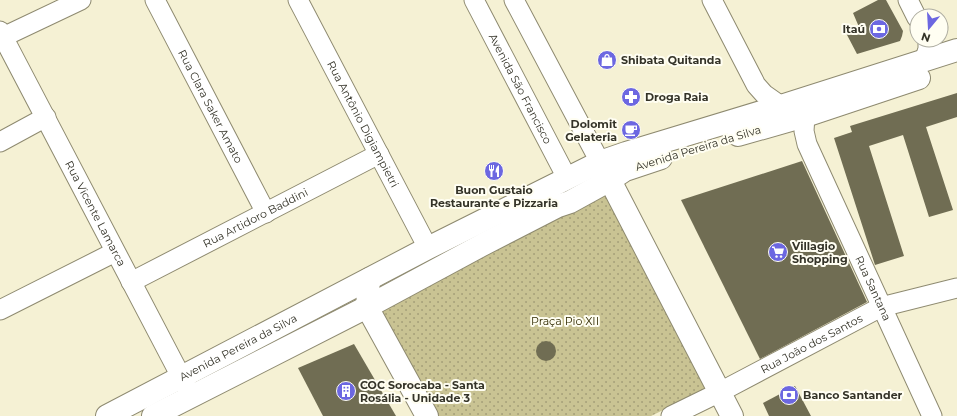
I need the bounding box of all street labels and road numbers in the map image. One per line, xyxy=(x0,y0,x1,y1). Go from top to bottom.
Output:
street label: Avenida São Francisco xyxy=(486,31,555,146)
street label: Rua Clara Saker Amato xyxy=(175,47,246,166)
street label: Rua Antônio Digiampietri xyxy=(324,58,402,190)
street label: Avenida Pereira da Silva xyxy=(633,122,763,174)
street label: Rua Vicente Lamarca xyxy=(62,158,129,269)
street label: Rua Artidoro Baddini xyxy=(201,185,310,251)
street label: Rua Santana xyxy=(852,253,894,323)
street label: Avenida Pereira da Silva xyxy=(177,311,299,384)
street label: Rua João dos Santos xyxy=(758,311,865,376)

